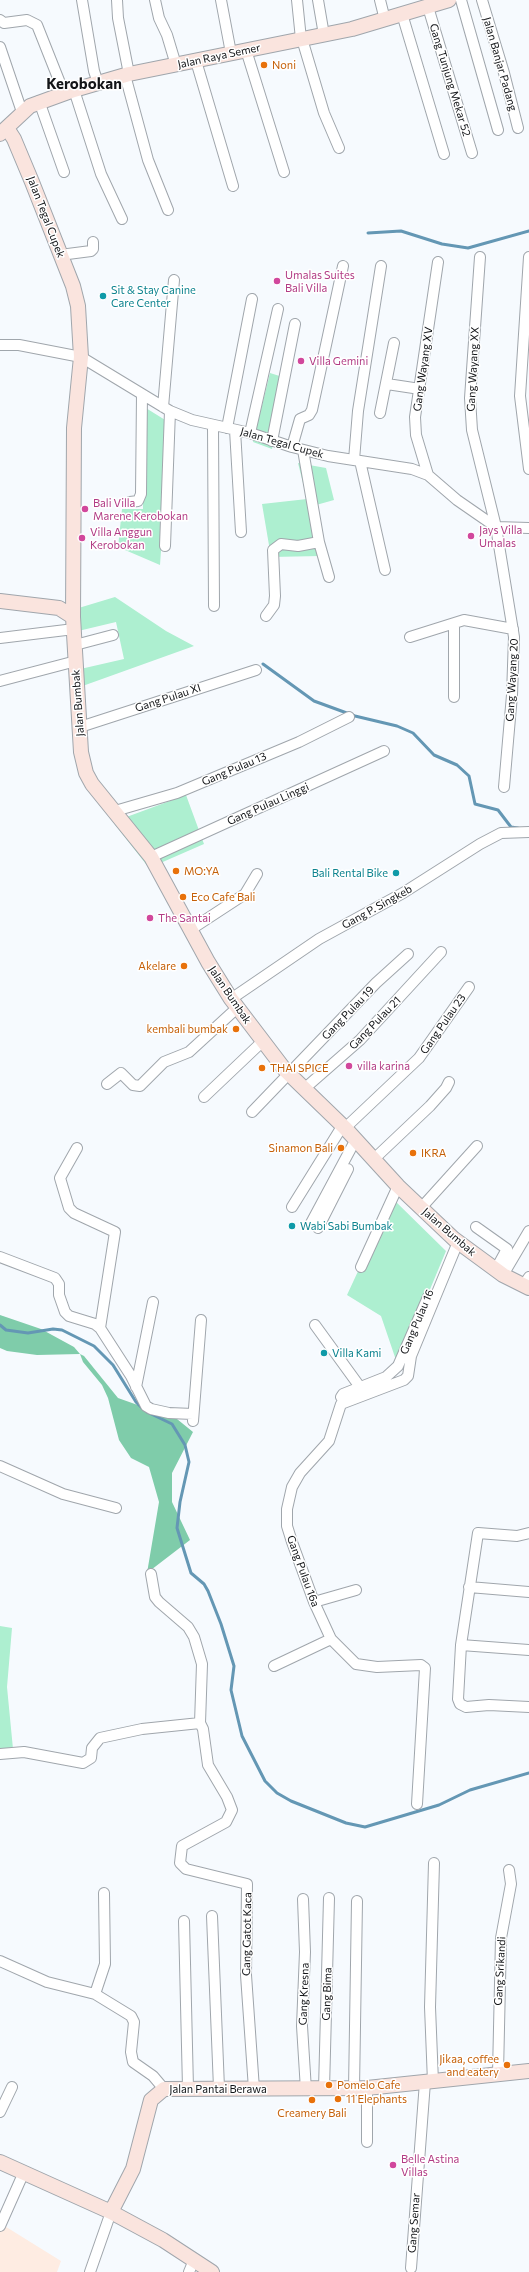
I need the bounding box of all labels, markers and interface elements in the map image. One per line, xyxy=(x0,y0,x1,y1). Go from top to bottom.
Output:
street label: Jalan Banjar Padang xyxy=(480,15,520,113)
street label: Gang Tunjung Mekar 52 xyxy=(427,22,473,138)
street label: Jalan Raya Semer xyxy=(176,41,262,71)
place label: Noni xyxy=(272,58,296,72)
marker: Noni xyxy=(259,60,269,70)
district label: Kerobokan xyxy=(46,75,122,93)
street label: Jalan Tegal Cupek xyxy=(24,174,68,260)
place label: Umalas Suites Bali Villa xyxy=(285,268,355,294)
marker: Umalas Suites Bali Villa xyxy=(272,276,282,286)
place label: Sit & Stay Canine Care Center xyxy=(111,283,196,309)
marker: Sit & Stay Canine Care Center xyxy=(98,291,108,301)
street label: Gang Wayang XV xyxy=(411,326,435,412)
street label: Gang Wayang XX xyxy=(464,326,482,412)
place label: Villa Gemini xyxy=(309,354,368,368)
marker: Villa Gemini xyxy=(296,356,306,366)
street label: Jalan Tegal Cupek xyxy=(239,425,325,461)
place label: Bali Villa Marene Kerobokan xyxy=(93,496,188,522)
marker: Bali Villa Marene Kerobokan xyxy=(80,504,90,514)
place label: Jays Villa Umalas xyxy=(479,523,522,549)
place label: Villa Anggun Kerobokan xyxy=(90,525,152,551)
marker: Jays Villa Umalas xyxy=(466,531,476,541)
marker: Villa Anggun Kerobokan xyxy=(77,533,87,543)
street label: Gang Wayang 20 xyxy=(503,638,521,722)
street label: Jalan Bumbak xyxy=(69,669,87,737)
street label: Gang Pulau XI xyxy=(133,681,203,715)
street label: Gang Pulau 13 xyxy=(200,749,268,789)
street label: Gang Pulau Linggi xyxy=(225,780,311,828)
place label: MO:YA xyxy=(184,864,219,878)
marker: MO:YA xyxy=(171,866,181,876)
place label: Bali Rental Bike xyxy=(312,866,388,880)
marker: Bali Rental Bike xyxy=(391,868,401,878)
street label: Gang P. Singkeb xyxy=(340,882,414,932)
place label: Eco Cafe Bali xyxy=(191,890,255,904)
marker: Eco Cafe Bali xyxy=(178,892,188,902)
place label: The Santai xyxy=(158,911,211,925)
marker: The Santai xyxy=(145,913,155,923)
place label: Akelare xyxy=(138,959,176,973)
marker: Akelare xyxy=(179,961,189,971)
street label: Jalan Bumbak xyxy=(206,964,254,1026)
street label: Gang Pulau 19 xyxy=(319,983,377,1043)
street label: Gang Pulau 23 xyxy=(417,991,469,1057)
street label: Gang Pulau 21 xyxy=(346,994,404,1052)
place label: kembali bumbak xyxy=(146,1022,228,1036)
marker: kembali bumbak xyxy=(231,1024,241,1034)
place label: villa karina xyxy=(357,1059,410,1073)
place label: THAI SPICE xyxy=(270,1061,329,1075)
marker: villa karina xyxy=(344,1061,354,1071)
marker: THAI SPICE xyxy=(257,1063,267,1073)
place label: Sinamon Bali xyxy=(269,1141,333,1155)
marker: Sinamon Bali xyxy=(336,1143,346,1153)
place label: IKRA xyxy=(421,1146,446,1160)
marker: IKRA xyxy=(408,1148,418,1158)
street label: Jalan Bumbak xyxy=(419,1205,479,1259)
place label: Wabi Sabi Bumbak xyxy=(300,1219,393,1233)
marker: Wabi Sabi Bumbak xyxy=(287,1221,297,1231)
street label: Gang Pulau 16 xyxy=(397,1287,437,1357)
place label: Villa Kami xyxy=(332,1346,381,1360)
marker: Villa Kami xyxy=(319,1348,329,1358)
street label: Gang Pulau 16a xyxy=(284,1533,322,1609)
street label: Gang Gatot Kaca xyxy=(240,1892,254,1976)
street label: Gang Srikandi xyxy=(492,1936,508,2006)
street label: Gang Kresna xyxy=(296,1962,312,2026)
street label: Gang Bima xyxy=(319,1967,335,2021)
place label: Jikaa, coffee and eatery xyxy=(439,2052,499,2078)
marker: Jikaa, coffee and eatery xyxy=(502,2060,512,2070)
place label: Pomelo Cafe xyxy=(337,2078,400,2092)
marker: Pomelo Cafe xyxy=(324,2080,334,2090)
street label: Jalan Pantai Berawa xyxy=(169,2082,267,2096)
place label: 11 Elephants xyxy=(346,2092,407,2106)
marker: 11 Elephants xyxy=(333,2094,343,2104)
marker: Creamery Bali xyxy=(307,2095,317,2105)
place label: Creamery Bali xyxy=(277,2106,347,2120)
place label: Belle Astina Villas xyxy=(401,2152,459,2178)
marker: Belle Astina Villas xyxy=(388,2160,398,2170)
street label: Gang Semar xyxy=(405,2193,423,2253)

